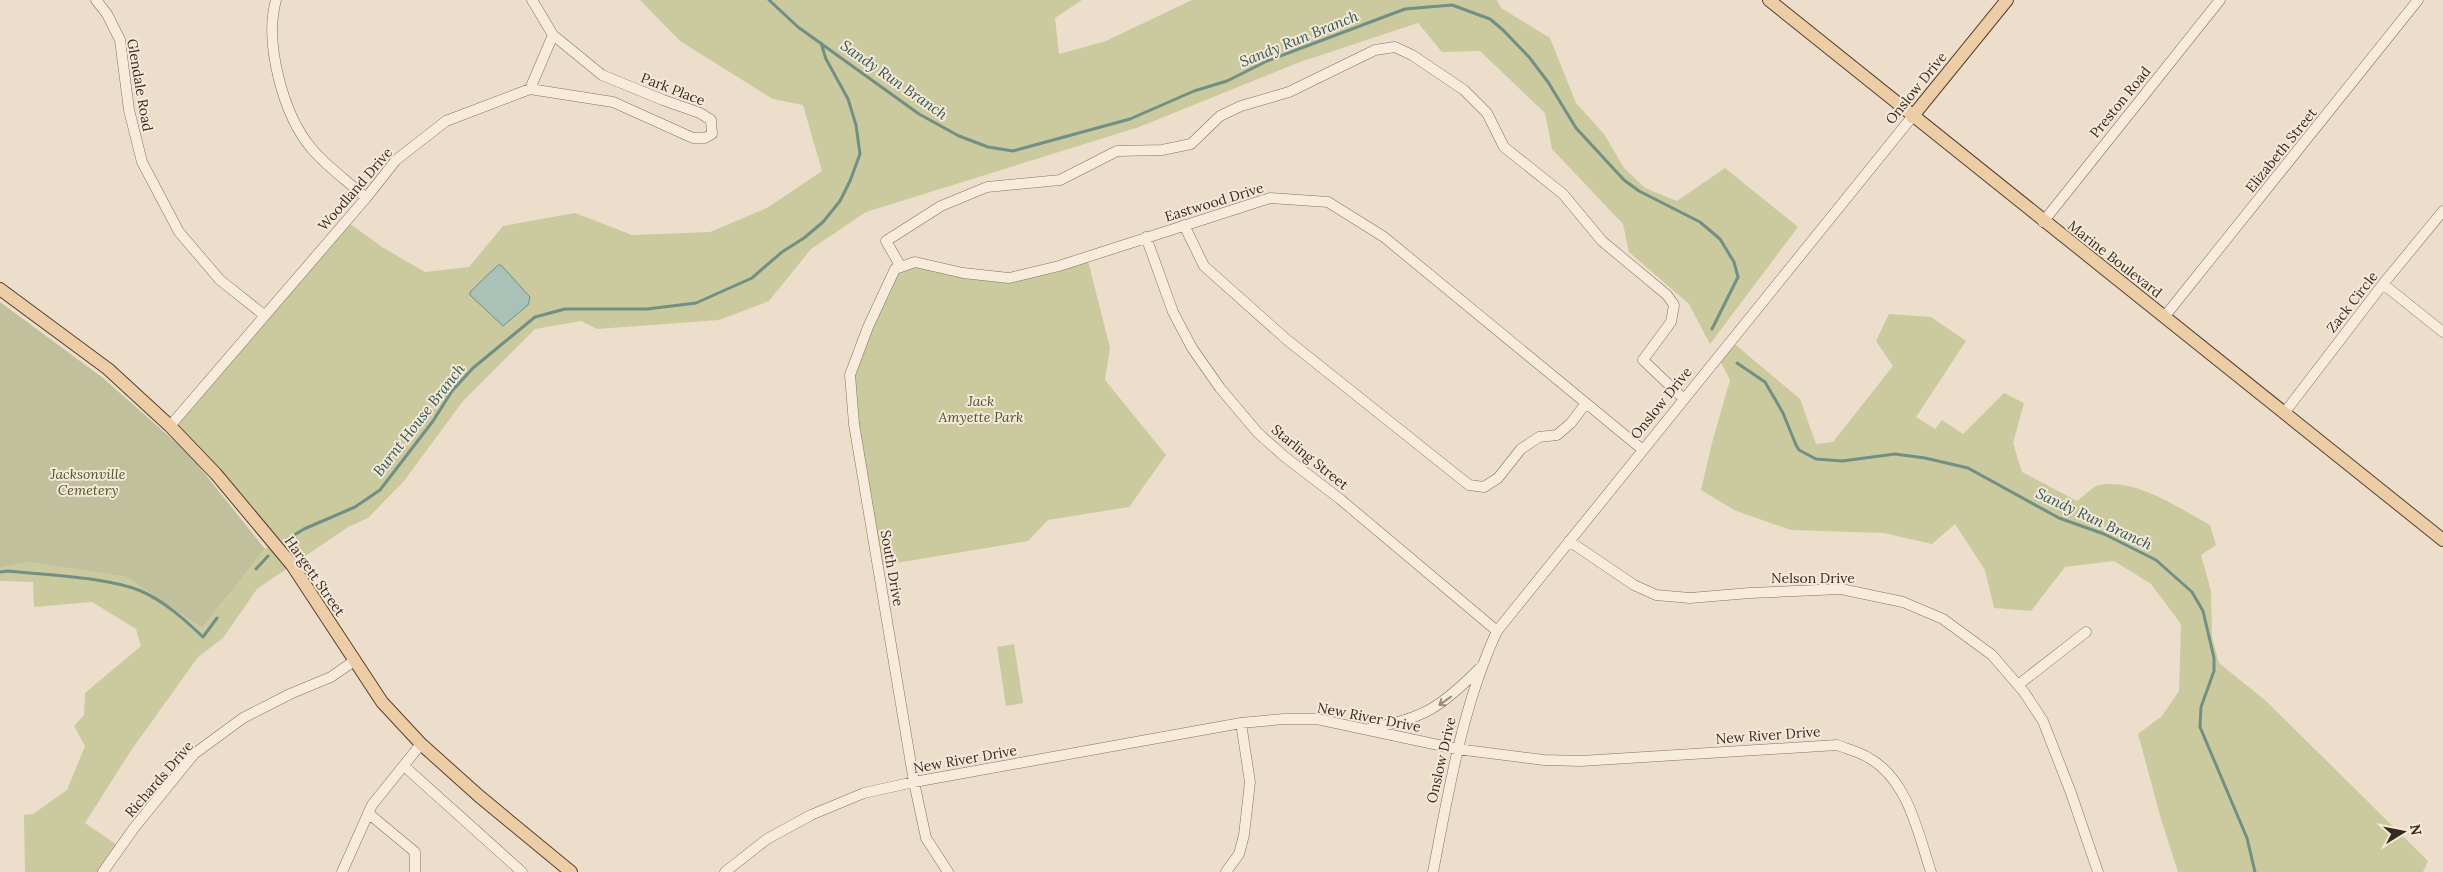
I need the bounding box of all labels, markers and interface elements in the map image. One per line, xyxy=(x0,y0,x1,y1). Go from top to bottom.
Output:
water label: Sandy Run Branch xyxy=(1237,6,1361,71)
water label: Sandy Run Branch xyxy=(837,36,952,124)
street label: Glendale Road xyxy=(123,37,157,133)
street label: Onslow Drive xyxy=(1881,48,1951,128)
street label: Preston Road xyxy=(2086,63,2154,141)
street label: Park Place xyxy=(638,69,708,110)
street label: Elizabeth Street xyxy=(2241,104,2321,196)
street label: Woodland Drive xyxy=(314,143,396,234)
street label: Eastwood Drive xyxy=(1162,178,1266,226)
street label: Marine Boulevard xyxy=(2064,217,2166,301)
street label: Zack Circle xyxy=(2322,267,2382,336)
water label: Burnt House Branch xyxy=(369,359,469,480)
street label: Onslow Drive xyxy=(1626,363,1696,443)
park label: Jack Amyette Park xyxy=(938,392,1023,426)
street label: Starling Street xyxy=(1268,420,1353,494)
park label: Jacksonville Cemetery xyxy=(50,465,126,499)
water label: Sandy Run Branch xyxy=(2033,483,2156,554)
street label: South Drive xyxy=(876,529,908,608)
street label: Hargett Street xyxy=(281,533,350,620)
street label: Nelson Drive xyxy=(1771,569,1855,587)
one-way arrow xyxy=(1438,696,1452,706)
street label: New River Drive xyxy=(1316,698,1423,736)
street label: Onslow Drive xyxy=(1422,715,1460,805)
street label: New River Drive xyxy=(1715,722,1821,748)
street label: Richards Drive xyxy=(121,737,197,821)
street label: New River Drive xyxy=(912,741,1019,777)
north arrow xyxy=(2378,807,2428,857)
text: N xyxy=(2406,823,2426,837)

